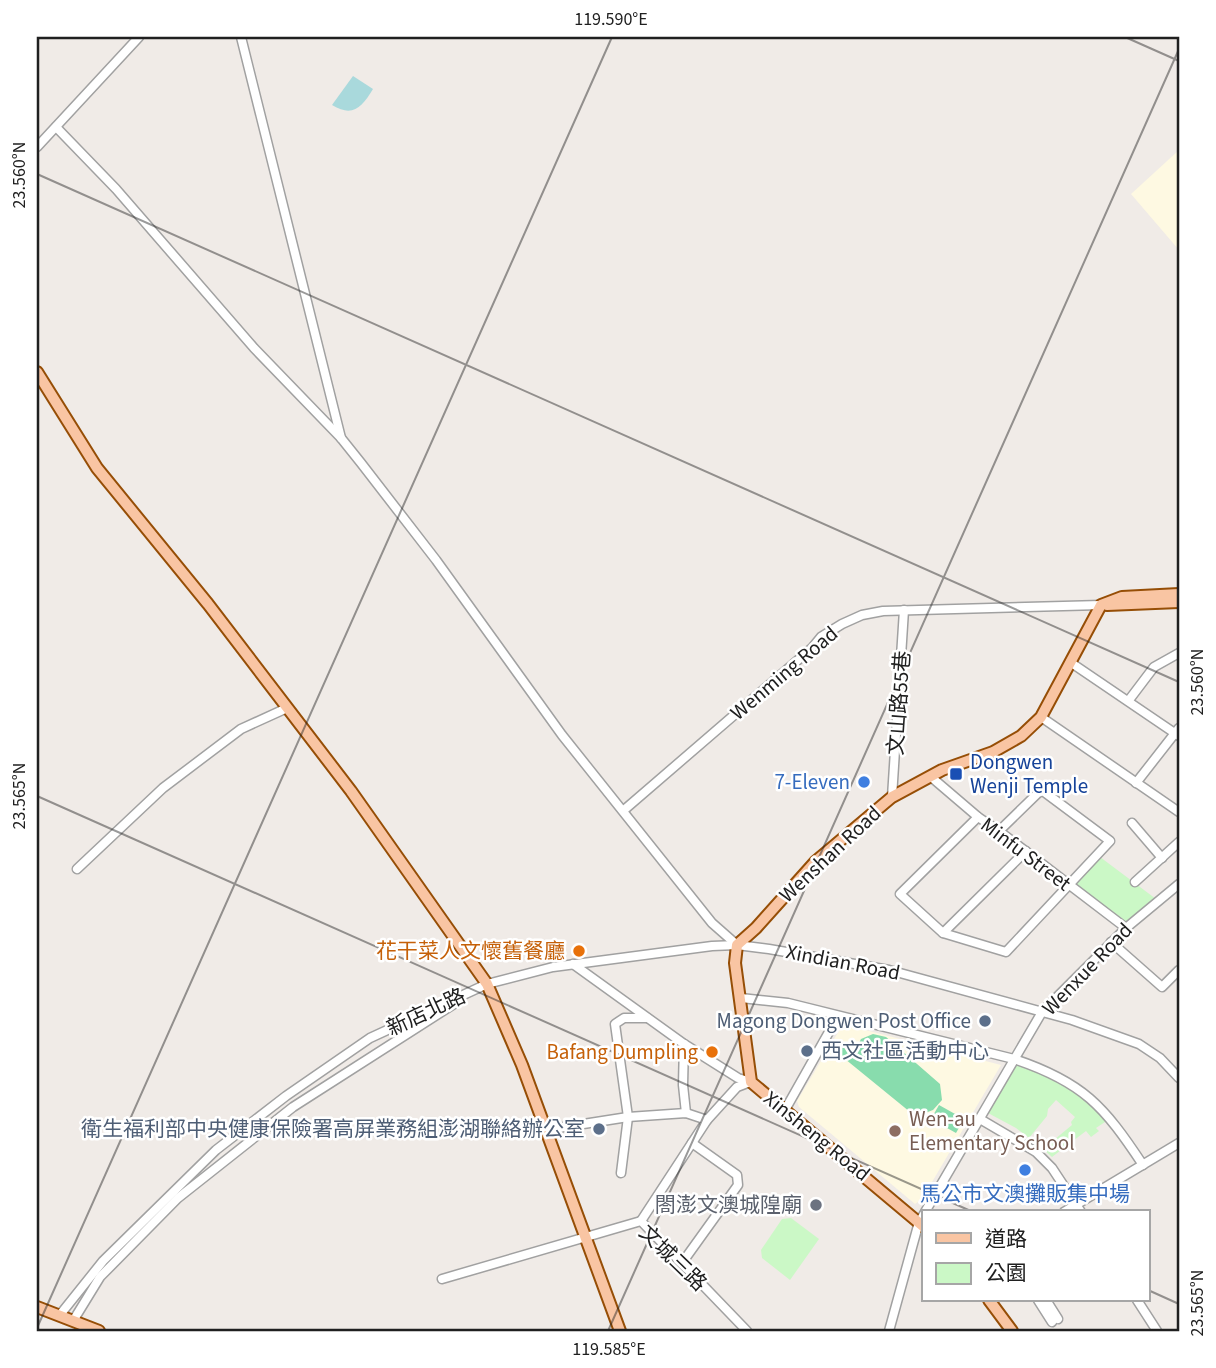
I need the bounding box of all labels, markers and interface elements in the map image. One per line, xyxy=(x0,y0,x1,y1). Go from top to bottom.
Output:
text: 119.590°E xyxy=(574,7,648,32)
text: 23.560°N xyxy=(7,142,32,208)
street label: Wenming Road xyxy=(724,619,844,727)
text: 23.560°N xyxy=(1185,649,1210,715)
street label: 文山路55巷 xyxy=(880,650,918,756)
place label: Dongwen Wenji Temple xyxy=(970,747,1088,801)
text: 23.565°N xyxy=(7,763,32,829)
marker: Dongwen Wenji Temple xyxy=(948,766,964,782)
place label: 7-Eleven xyxy=(774,767,850,797)
marker: 7-Eleven xyxy=(856,774,872,790)
street label: Wenshan Road xyxy=(772,799,888,909)
street label: Minfu Street xyxy=(975,810,1077,898)
street label: Wenxue Road xyxy=(1035,916,1139,1022)
place label: 花干菜人文懷舊餐廳 xyxy=(376,936,565,966)
street label: Xindian Road xyxy=(783,936,903,988)
marker: 花干菜人文懷舊餐廳 xyxy=(571,943,587,959)
street label: 新店北路 xyxy=(382,981,470,1043)
place label: Magong Dongwen Post Office xyxy=(717,1006,971,1036)
marker: Magong Dongwen Post Office xyxy=(977,1013,993,1029)
place label: 西文社區活動中心 xyxy=(821,1036,989,1066)
place label: Bafang Dumpling xyxy=(547,1037,698,1067)
marker: 西文社區活動中心 xyxy=(799,1043,815,1059)
marker: Bafang Dumpling xyxy=(704,1044,720,1060)
street label: Xinsheng Road xyxy=(757,1084,877,1188)
place label: Wen-au Elementary School xyxy=(909,1104,1075,1158)
place label: 衛生福利部中央健康保險署高屏業務組澎湖聯絡辦公室 xyxy=(81,1114,585,1144)
marker: 衛生福利部中央健康保險署高屏業務組澎湖聯絡辦公室 xyxy=(591,1121,607,1137)
marker: Wen-au Elementary School xyxy=(887,1123,903,1139)
marker: 馬公市文澳攤販集中場 xyxy=(1017,1162,1033,1178)
place label: 馬公市文澳攤販集中場 xyxy=(920,1179,1130,1209)
place label: 閤澎文澳城隍廟 xyxy=(655,1190,802,1220)
marker: 閤澎文澳城隍廟 xyxy=(808,1197,824,1213)
legend xyxy=(922,1210,1150,1302)
street label: 文城三路 xyxy=(632,1218,714,1298)
text: 道路 xyxy=(985,1224,1027,1254)
text: 公園 xyxy=(985,1258,1027,1288)
text: 23.565°N xyxy=(1185,1270,1210,1336)
text: 119.585°E xyxy=(572,1337,646,1362)

